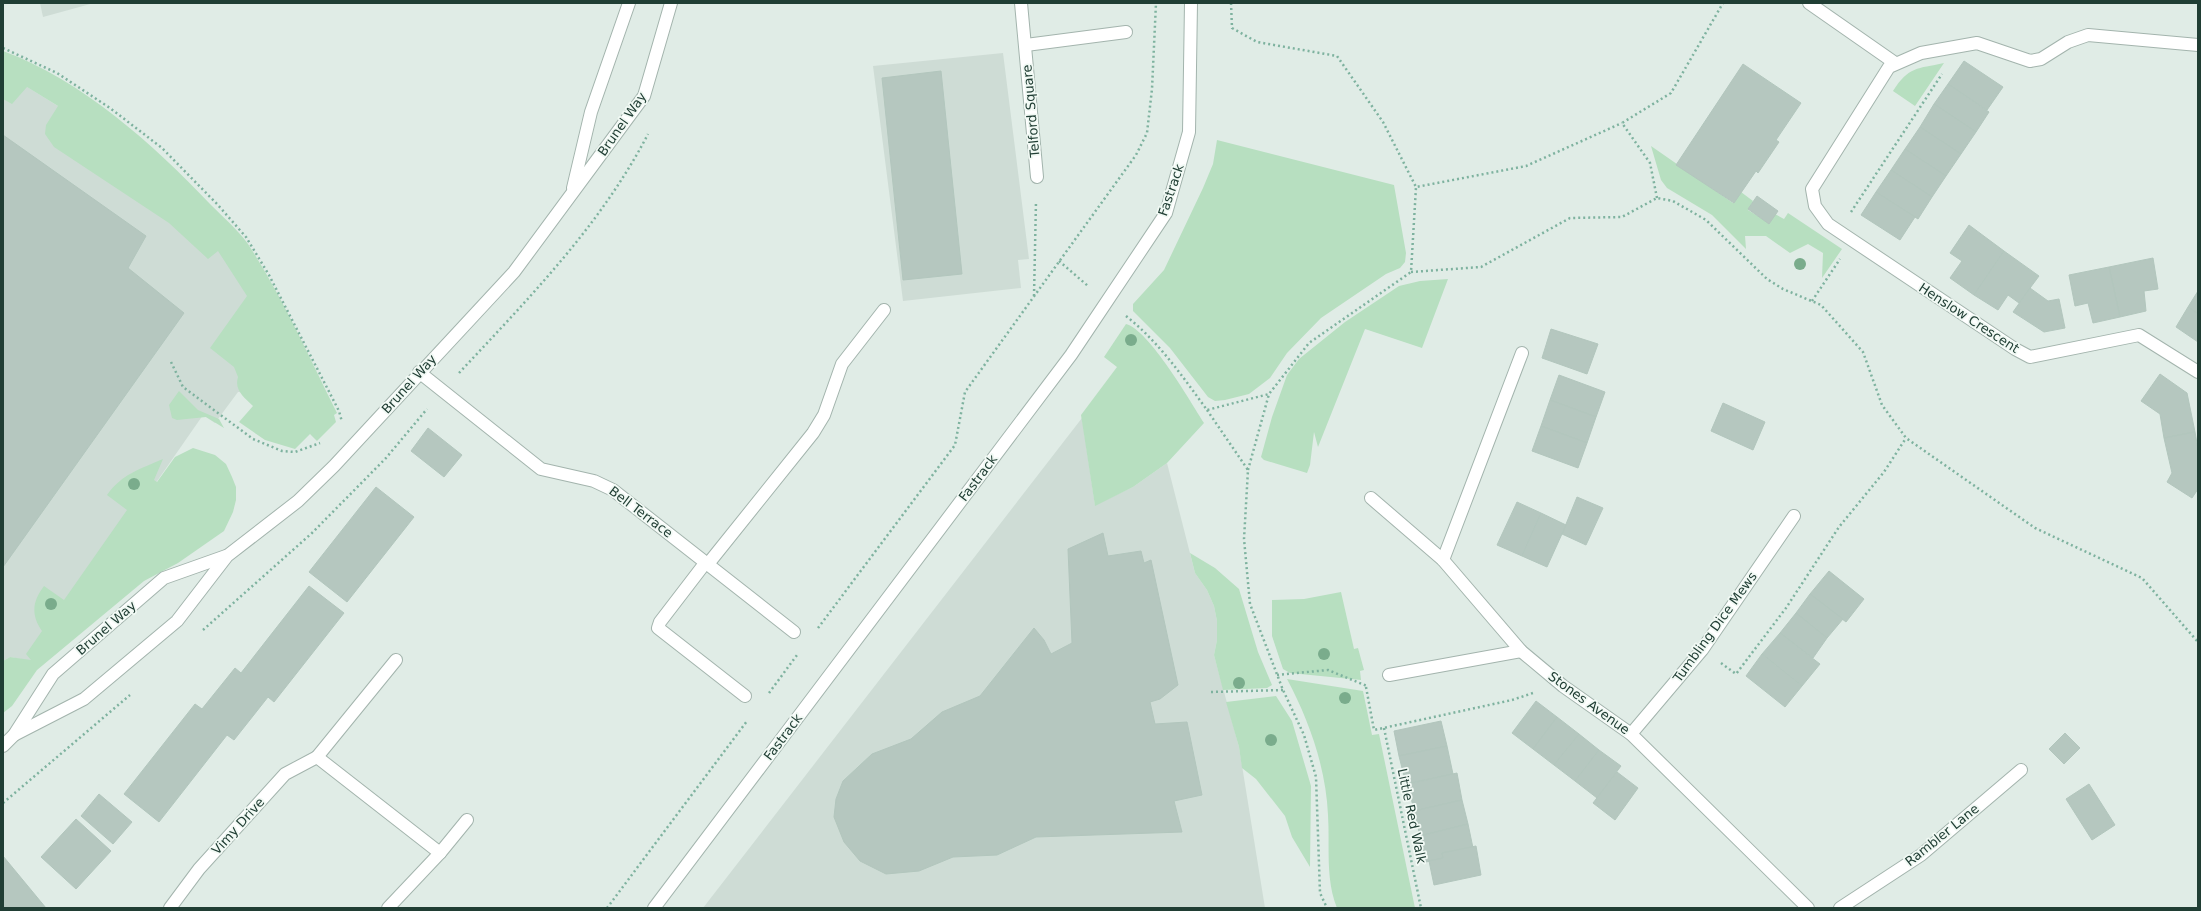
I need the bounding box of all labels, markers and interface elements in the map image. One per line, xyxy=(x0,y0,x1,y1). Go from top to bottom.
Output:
street label: Telford Square xyxy=(1019,64,1043,159)
street label: Brunel Way xyxy=(595,89,650,159)
street label: Fastrack xyxy=(1155,162,1187,218)
street label: Henslow Crescent xyxy=(1916,280,2022,356)
street label: Brunel Way xyxy=(379,351,440,417)
street label: Fastrack xyxy=(956,452,1001,504)
street label: Bell Terrace xyxy=(606,483,676,541)
street label: Tumbling Dice Mews xyxy=(1669,569,1760,686)
street label: Brunel Way xyxy=(73,598,139,658)
street label: Stones Avenue xyxy=(1545,668,1633,738)
street label: Fastrack xyxy=(761,711,806,763)
street label: Little Red Walk xyxy=(1395,767,1429,865)
street label: Vimy Drive xyxy=(209,794,267,858)
street label: Rambler Lane xyxy=(1902,801,1982,869)

